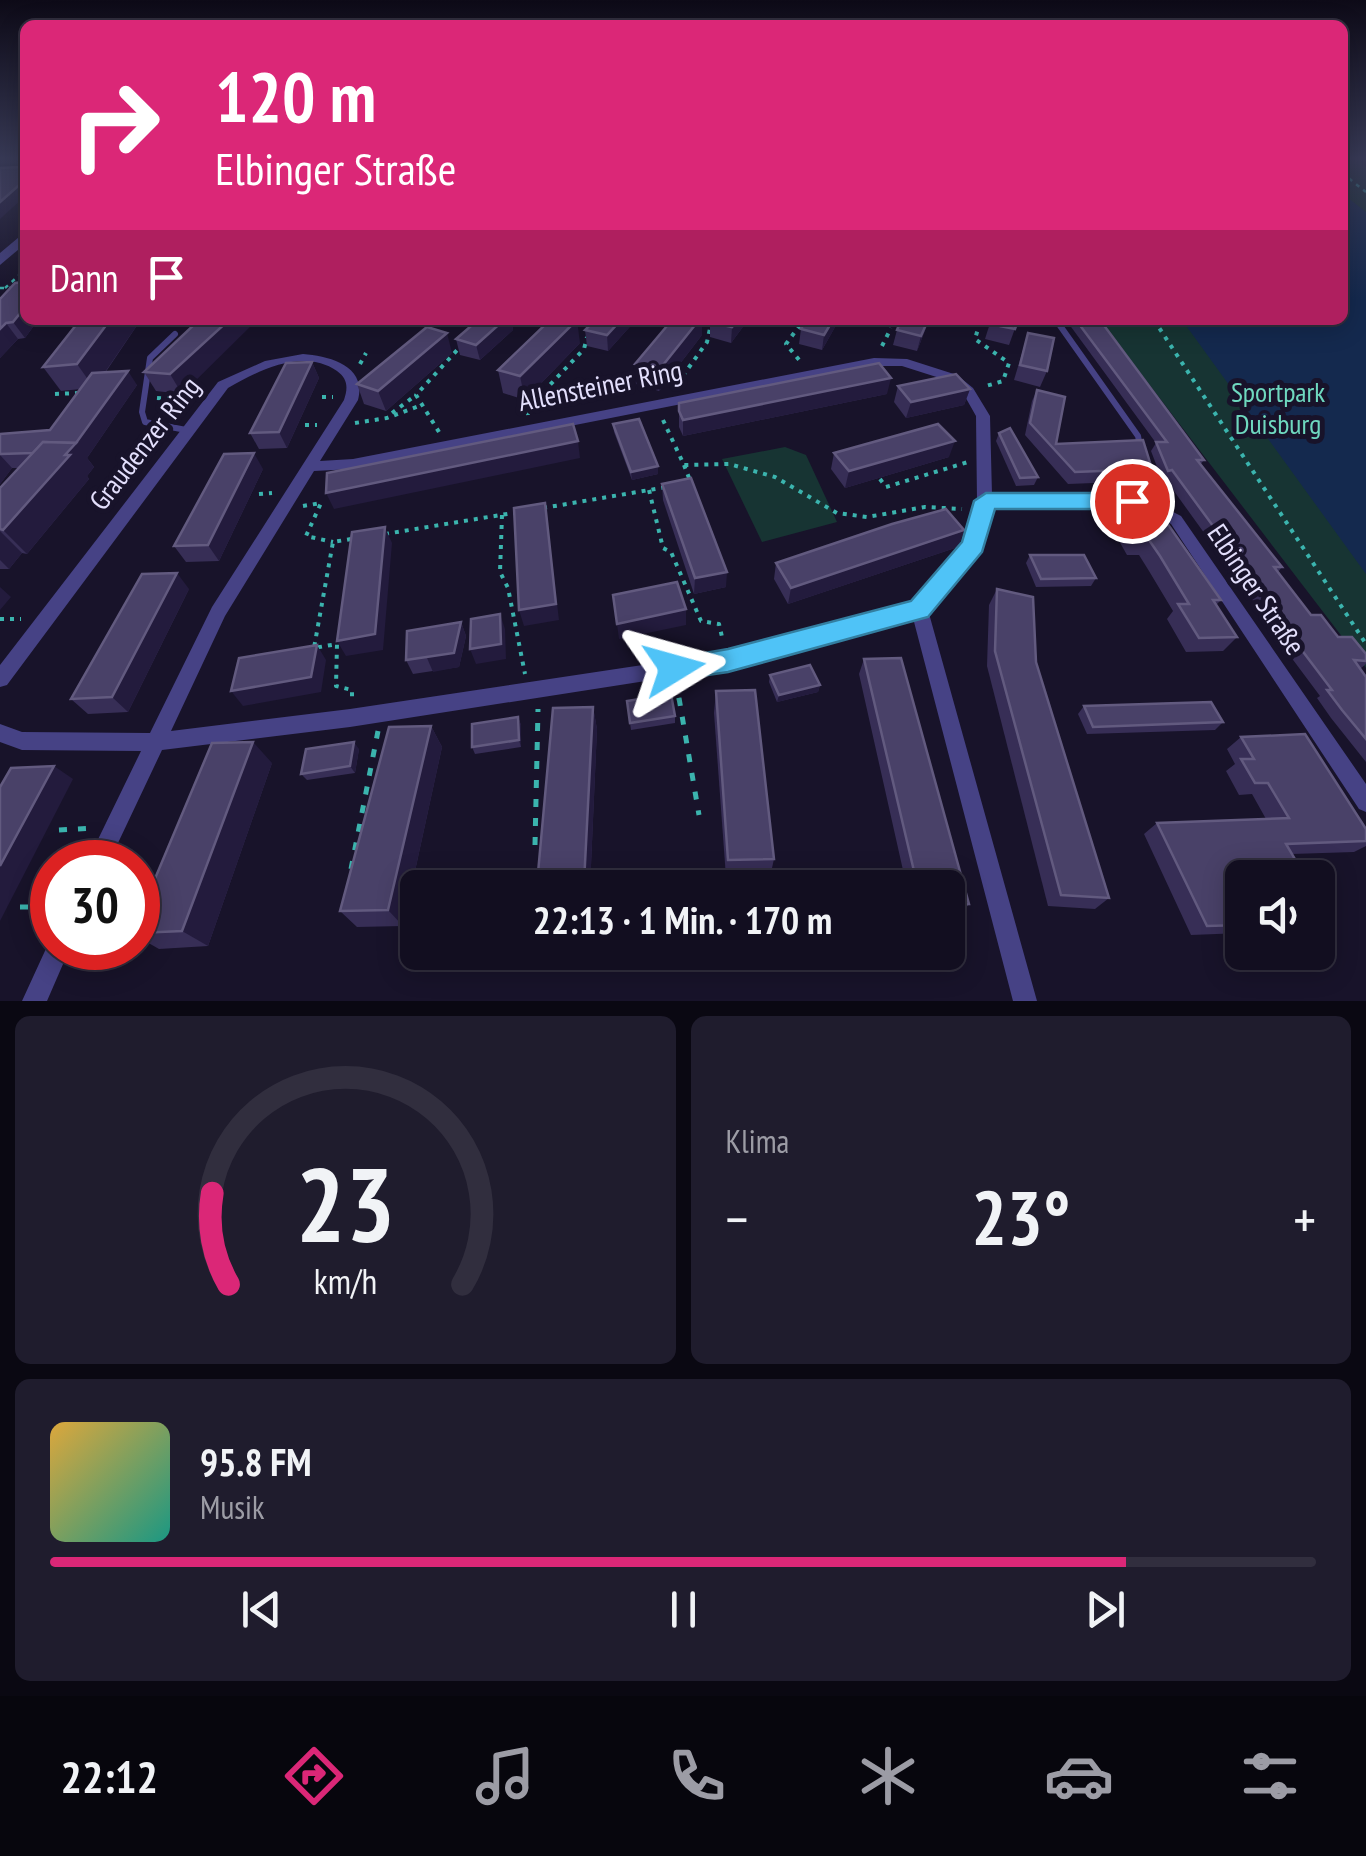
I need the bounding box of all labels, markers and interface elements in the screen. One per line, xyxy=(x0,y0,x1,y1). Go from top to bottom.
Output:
text: 120 m xyxy=(215,51,376,141)
icon: right xyxy=(50,60,180,190)
text: Elbinger Straße xyxy=(215,139,456,197)
icon: arrive xyxy=(139,250,194,305)
text: Dann xyxy=(50,253,119,302)
street label: Allensteiner Ring xyxy=(515,351,685,419)
street label: Graudenzer Ring xyxy=(80,369,208,517)
park label: Sportpark Duisburg xyxy=(1231,373,1325,442)
pin xyxy=(1090,459,1175,544)
icon: arrive xyxy=(1105,474,1160,529)
street label: Elbinger Straße xyxy=(1200,516,1314,662)
position arrow xyxy=(622,616,726,720)
speed limit sign: 30 xyxy=(30,840,160,970)
map controls xyxy=(1225,860,1335,970)
button: sound xyxy=(1225,860,1335,970)
text: 22:13 · 1 Min. · 170 m xyxy=(533,895,832,944)
text: Klima xyxy=(726,1120,789,1162)
text: 23 xyxy=(296,1136,395,1271)
text: 23° xyxy=(971,1169,1070,1266)
text: − xyxy=(726,1183,748,1254)
text: + xyxy=(1293,1183,1316,1254)
text: km/h xyxy=(314,1258,377,1304)
text: 95.8 FM xyxy=(200,1437,312,1486)
text: Musik xyxy=(200,1486,264,1528)
icon: previous xyxy=(234,1582,289,1637)
icon: pause xyxy=(656,1582,711,1637)
icon: next xyxy=(1078,1582,1133,1637)
icon: directions xyxy=(279,1741,349,1811)
icon: music xyxy=(470,1741,540,1811)
icon: phone xyxy=(662,1741,732,1811)
icon: climate xyxy=(853,1741,923,1811)
icon: car xyxy=(1044,1741,1114,1811)
icon: filters xyxy=(1235,1741,1305,1811)
text: 22:12 xyxy=(61,1747,158,1805)

